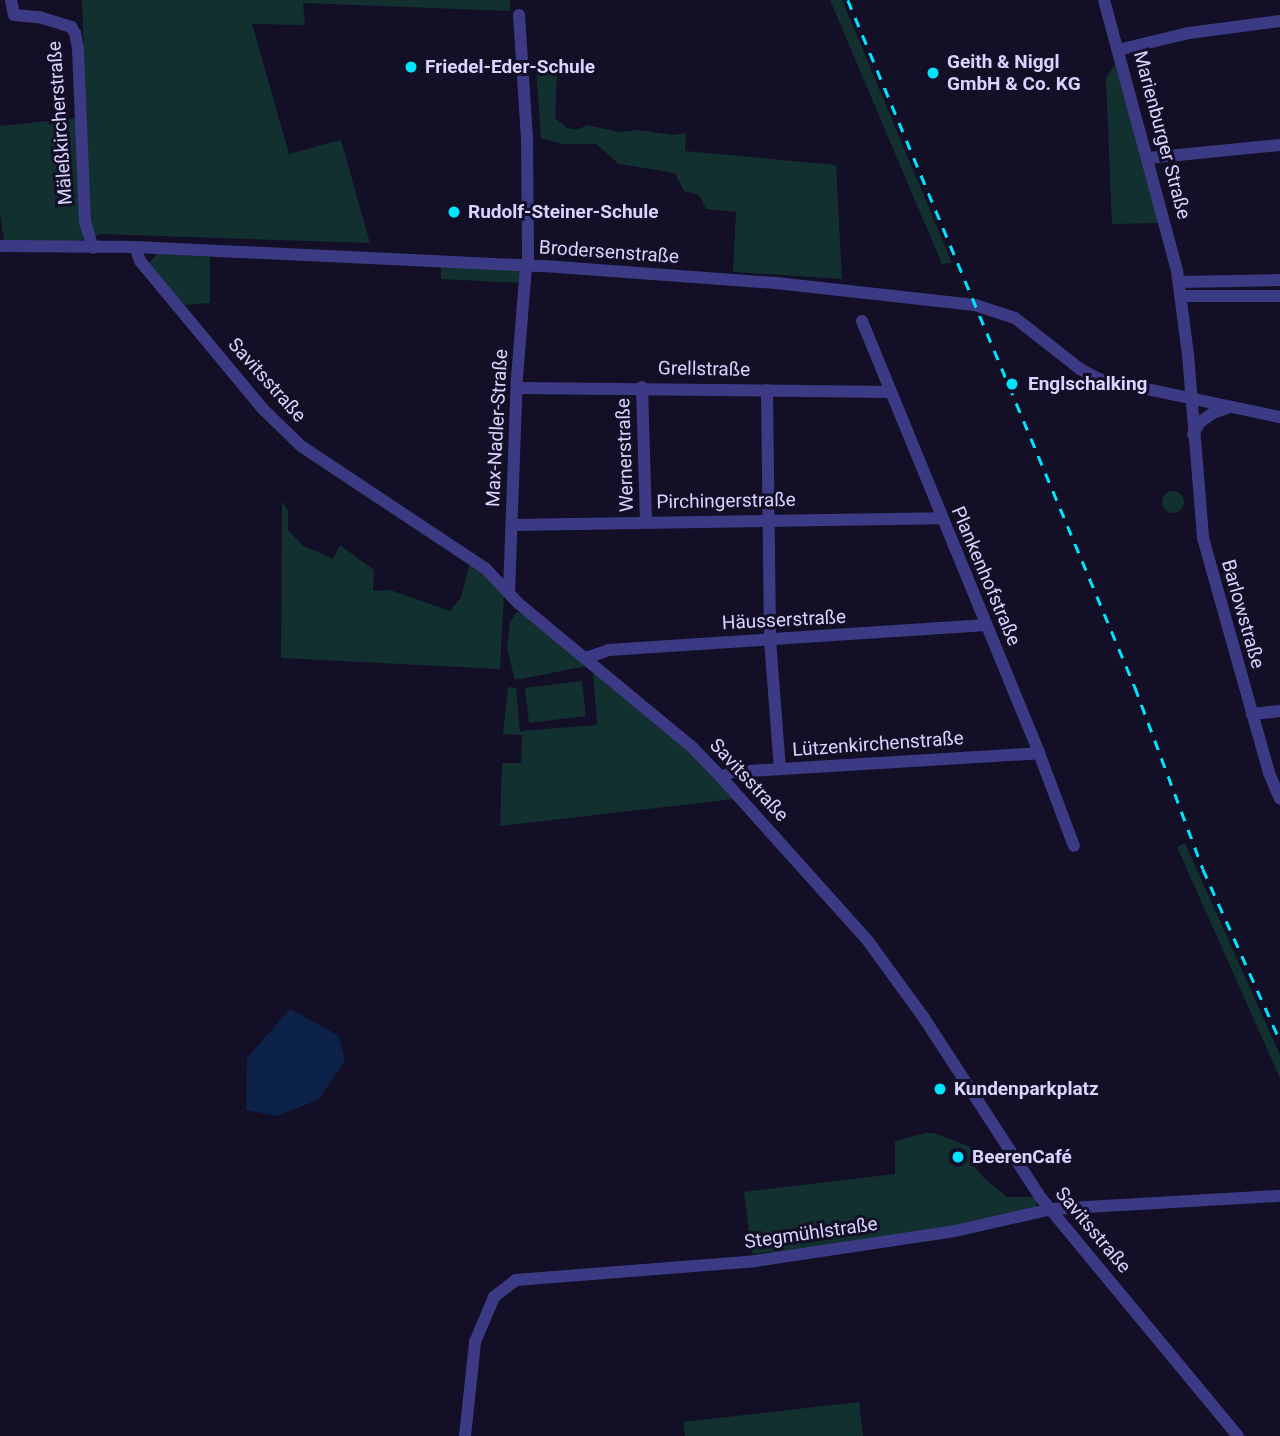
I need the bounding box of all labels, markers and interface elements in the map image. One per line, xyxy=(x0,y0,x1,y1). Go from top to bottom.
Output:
street label: Mäleßkircherstraße xyxy=(43,40,77,206)
street label: Marienburger Straße xyxy=(1129,48,1195,222)
place label: Geith & Niggl GmbH & Co. KG xyxy=(947,51,1081,95)
place label: Friedel-Eder-Schule xyxy=(425,56,595,78)
marker: Friedel-Eder-Schule xyxy=(403,59,419,75)
marker: Geith & Niggl GmbH & Co. KG xyxy=(925,65,941,81)
place label: Rudolf-Steiner-Schule xyxy=(468,201,658,223)
marker: Rudolf-Steiner-Schule xyxy=(446,204,462,220)
street label: Brodersenstraße xyxy=(538,236,680,268)
street label: Savitsstraße xyxy=(223,333,311,427)
street label: Max-Nadler-Straße xyxy=(481,349,513,507)
street label: Grellstraße xyxy=(658,357,750,381)
place label: Englschalking xyxy=(1028,373,1147,395)
marker: Englschalking xyxy=(1002,374,1022,394)
street label: Wernerstraße xyxy=(612,398,638,512)
street label: Pirchingerstraße xyxy=(656,488,796,514)
street label: Plankenhofstraße xyxy=(946,503,1026,649)
street label: Barlowstraße xyxy=(1217,557,1269,671)
street label: Häusserstraße xyxy=(721,605,847,635)
street label: Lützenkirchenstraße xyxy=(792,727,964,761)
street label: Savitsstraße xyxy=(705,734,793,826)
place label: Kundenparkplatz xyxy=(954,1078,1099,1100)
marker: Kundenparkplatz xyxy=(932,1081,948,1097)
place label: BeerenCafé xyxy=(972,1146,1072,1168)
marker: BeerenCafé xyxy=(950,1149,966,1165)
street label: Savitsstraße xyxy=(1050,1182,1136,1278)
street label: Stegmühlstraße xyxy=(743,1212,879,1254)

